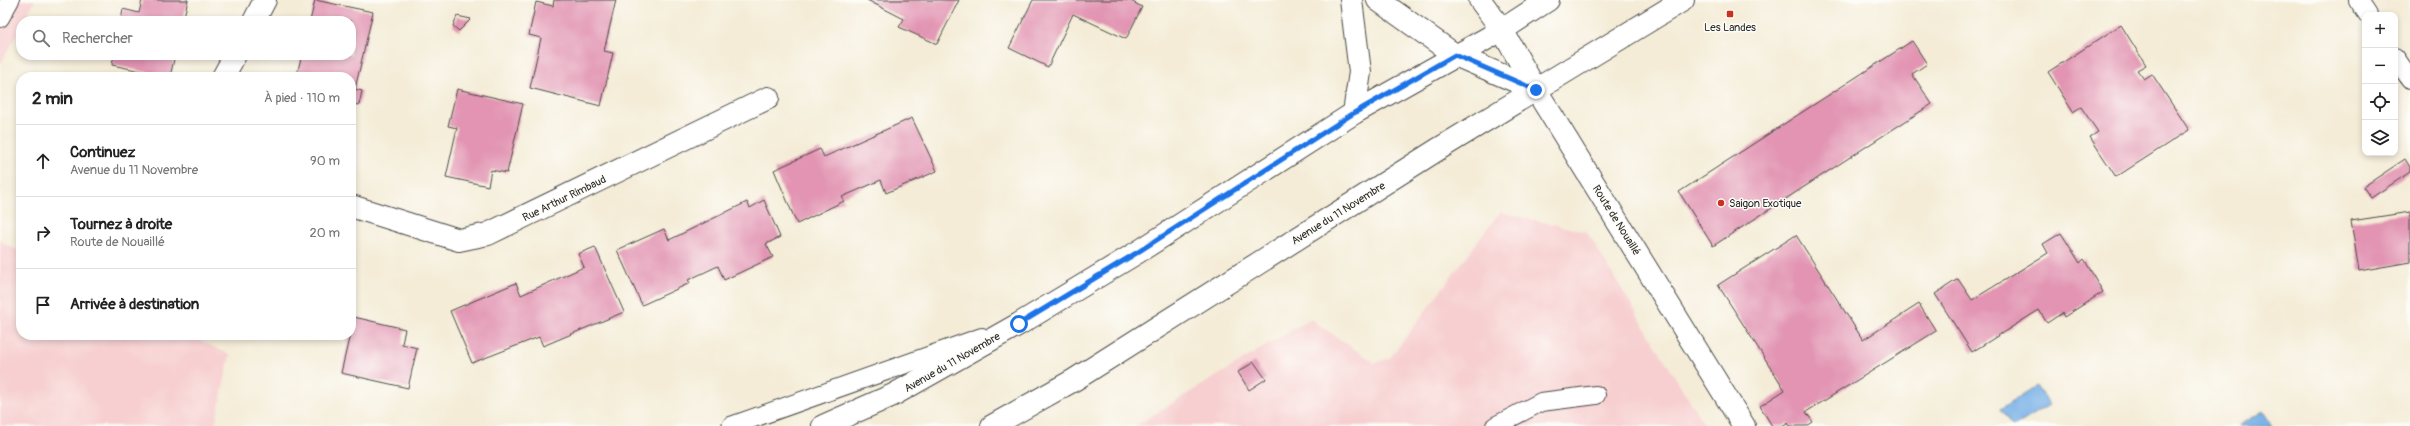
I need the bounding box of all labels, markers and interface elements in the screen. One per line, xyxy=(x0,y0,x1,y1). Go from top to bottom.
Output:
marker: Les Landes xyxy=(1725,9,1735,19)
map controls xyxy=(2362,12,2398,156)
button: + xyxy=(2362,12,2398,48)
search box xyxy=(16,16,356,60)
place label: Les Landes xyxy=(1704,21,1756,34)
icon: search xyxy=(30,27,52,49)
text: Rechercher xyxy=(62,29,133,48)
button: − xyxy=(2362,48,2398,84)
route end xyxy=(1527,81,1545,99)
button: locate xyxy=(2362,84,2398,120)
text: 2 min xyxy=(32,88,73,109)
text: À pied · 110 m xyxy=(264,90,340,106)
button: layers xyxy=(2362,120,2398,156)
text: Continuez xyxy=(70,143,135,162)
icon: ahead xyxy=(32,150,54,172)
text: 90 m xyxy=(310,153,340,169)
text: Avenue du 11 Novembre xyxy=(70,162,198,178)
street label: Rue Arthur Rimbaud xyxy=(520,173,608,224)
street label: Avenue du 11 Novembre xyxy=(1289,179,1388,248)
street label: Route de Nouaillé xyxy=(1590,183,1643,258)
place label: Saigon Exotique xyxy=(1729,197,1802,210)
marker: Saigon Exotique xyxy=(1716,198,1726,208)
text: Tournez à droite xyxy=(70,215,172,234)
icon: right xyxy=(32,222,54,244)
text: 20 m xyxy=(309,225,340,241)
text: Route de Nouaillé xyxy=(70,234,165,250)
icon: arrive xyxy=(32,294,54,316)
text: Arrivée à destination xyxy=(70,295,199,314)
route start xyxy=(1010,315,1028,333)
street label: Avenue du 11 Novembre xyxy=(902,329,1003,395)

